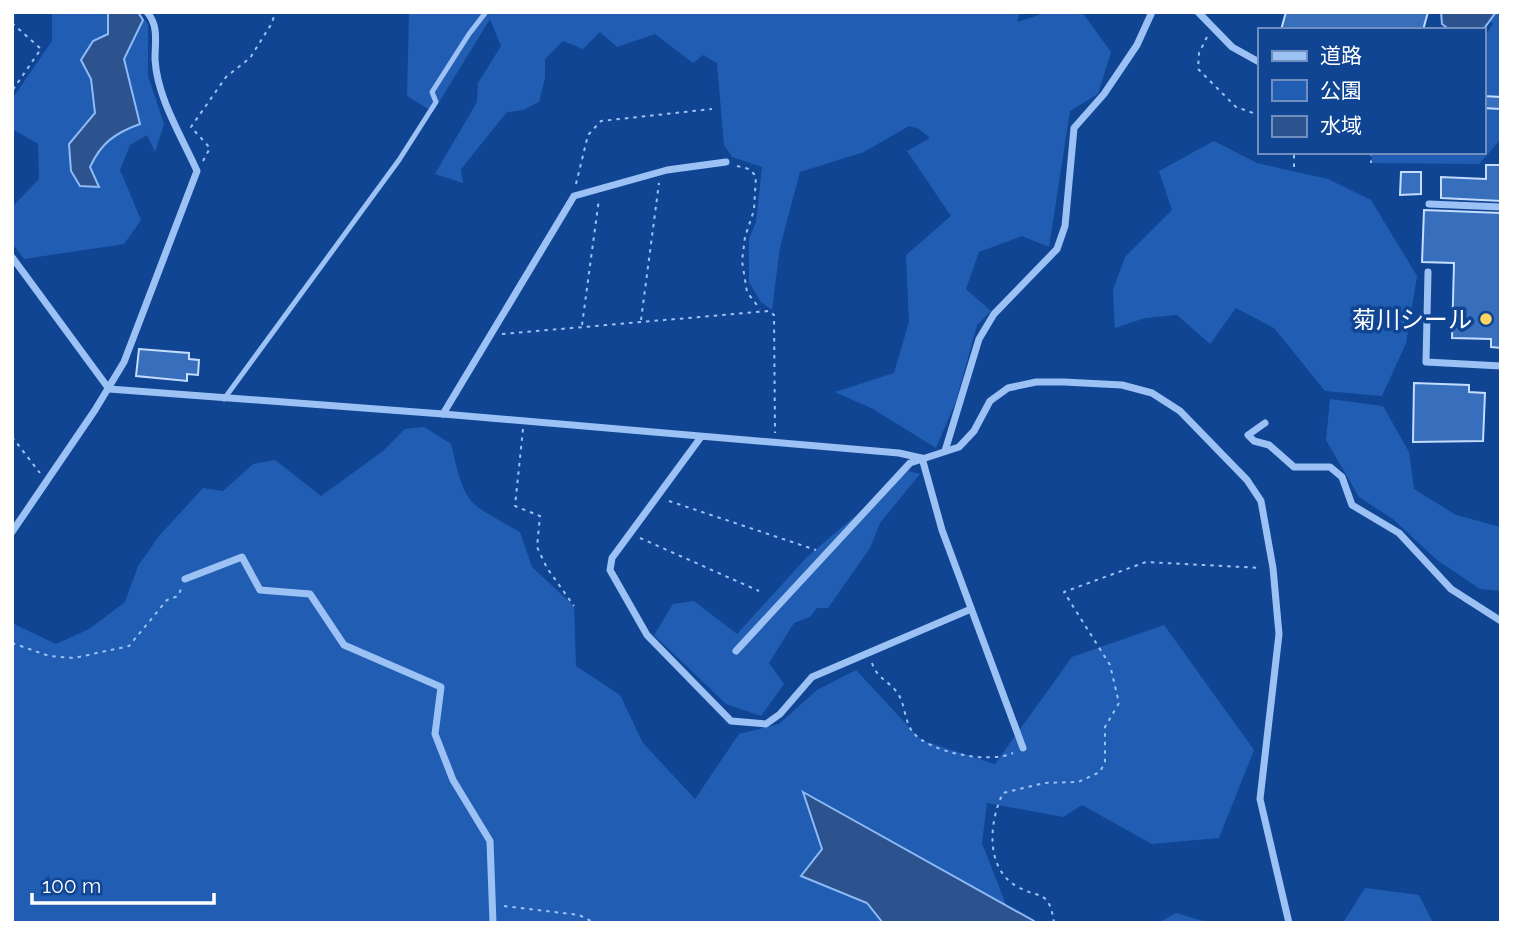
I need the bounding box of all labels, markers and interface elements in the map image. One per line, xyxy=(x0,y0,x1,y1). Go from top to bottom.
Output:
legend xyxy=(1258,28,1485,154)
text: 道路 xyxy=(1320,43,1362,68)
text: 公園 xyxy=(1320,78,1362,103)
text: 水域 xyxy=(1320,113,1362,138)
place label: 菊川シール xyxy=(1352,305,1472,334)
marker: 菊川シール xyxy=(1478,311,1494,327)
scale bar xyxy=(32,862,214,906)
text: 100 m xyxy=(42,873,101,898)

